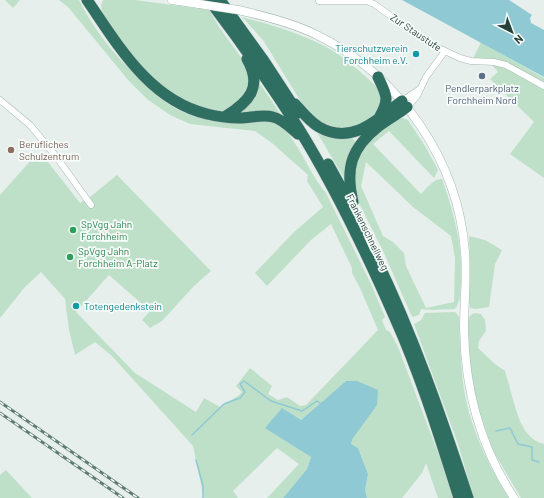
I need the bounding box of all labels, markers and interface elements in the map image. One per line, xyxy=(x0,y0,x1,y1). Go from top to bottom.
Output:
street label: Zur Staustufe xyxy=(388,11,444,53)
north arrow xyxy=(492,12,532,52)
text: N xyxy=(512,33,526,47)
place label: Tierschutzverein Forchheim e.V. xyxy=(335,42,408,66)
marker: Tierschutzverein Forchheim e.V. xyxy=(411,49,421,59)
marker: Pendlerparkplatz Forchheim Nord xyxy=(477,71,487,81)
place label: Pendlerparkplatz Forchheim Nord xyxy=(445,82,519,106)
place label: Berufliches Schulzentrum xyxy=(19,138,79,162)
marker: Berufliches Schulzentrum xyxy=(6,145,16,155)
street label: Frankenschnellweg xyxy=(344,192,392,272)
place label: SpVgg Jahn Forchheim xyxy=(81,218,132,242)
marker: SpVgg Jahn Forchheim xyxy=(68,225,78,235)
place label: SpVgg Jahn Forchheim A-Platz xyxy=(78,245,158,269)
marker: SpVgg Jahn Forchheim A-Platz xyxy=(65,252,75,262)
place label: Totengedenkstein xyxy=(84,300,162,312)
marker: Totengedenkstein xyxy=(71,301,81,311)

